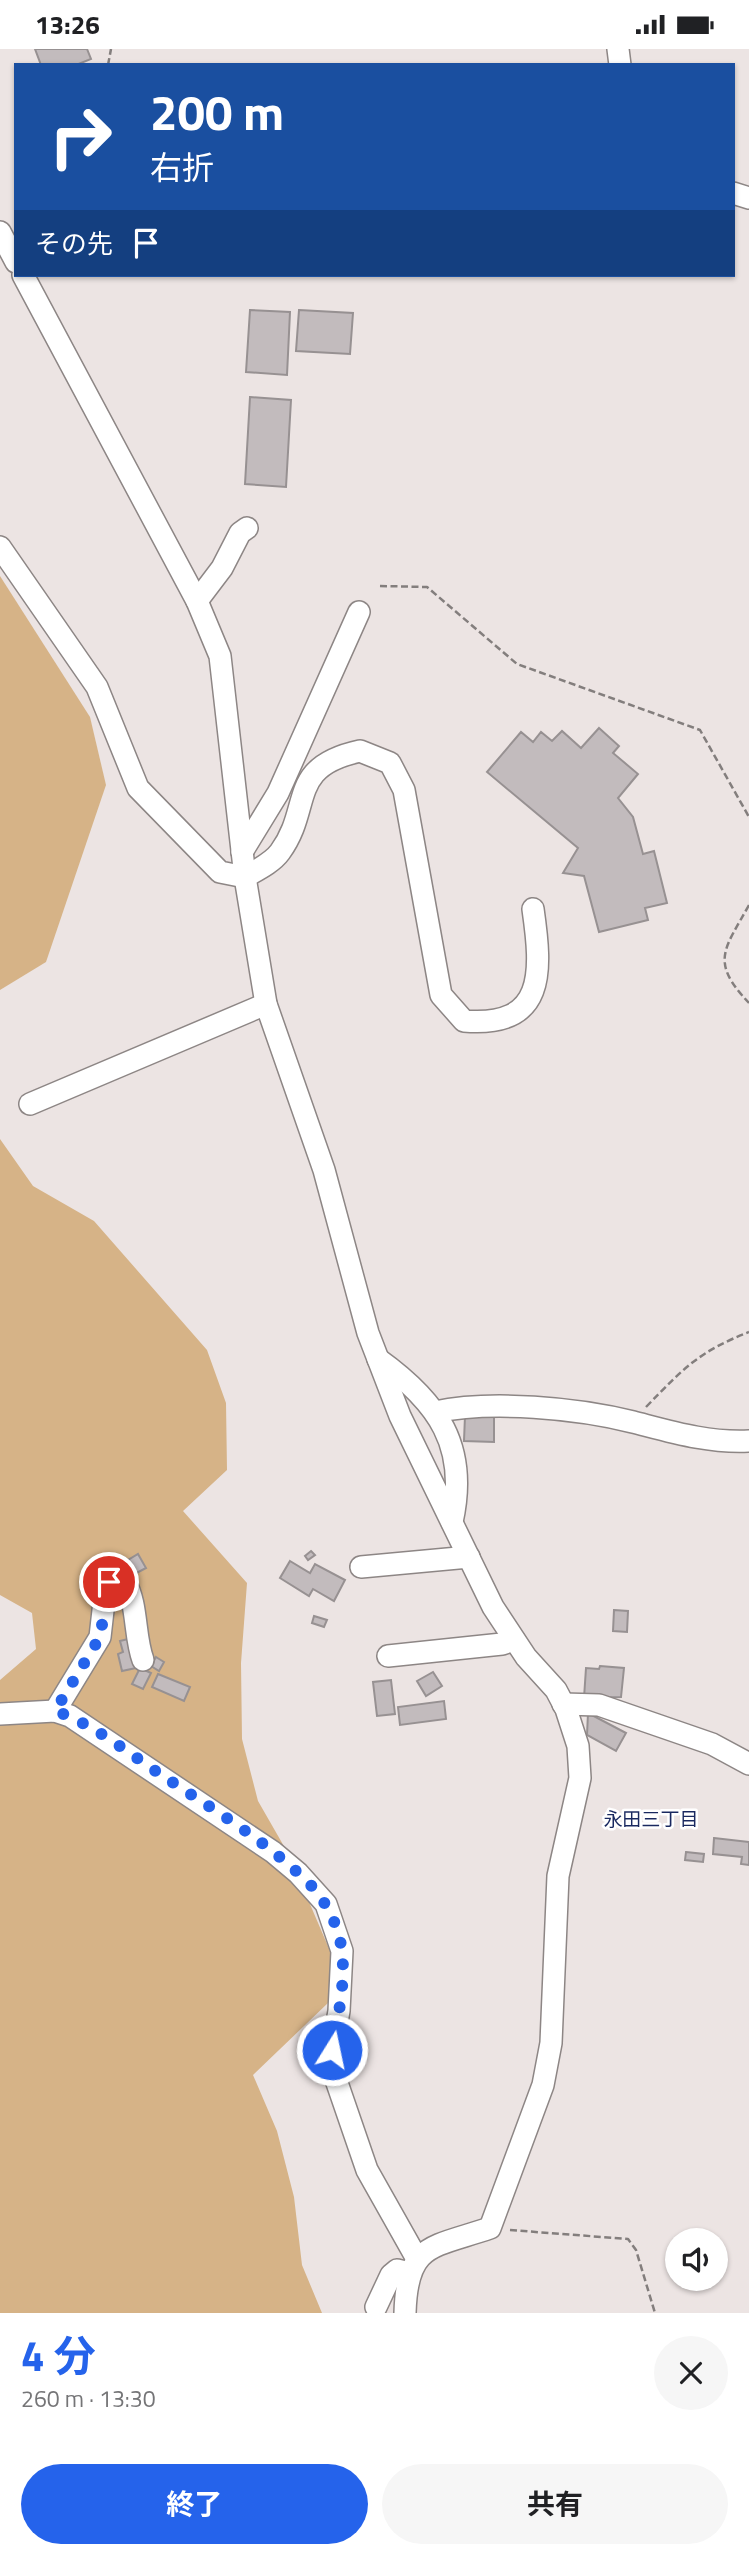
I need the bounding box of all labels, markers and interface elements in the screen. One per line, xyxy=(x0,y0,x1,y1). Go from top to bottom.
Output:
text: 13:26 xyxy=(35,5,100,44)
text: 200 m xyxy=(150,74,284,149)
icon: right xyxy=(35,91,126,182)
text: 右折 xyxy=(150,143,214,191)
text: その先 xyxy=(35,224,113,263)
icon: arrive xyxy=(127,224,165,262)
pin xyxy=(79,1552,139,1612)
icon: arrive xyxy=(90,1563,128,1601)
district label: 永田三丁目 xyxy=(603,1804,699,1833)
position arrow xyxy=(295,2013,369,2087)
map controls xyxy=(665,2228,728,2291)
button: sound xyxy=(665,2228,728,2291)
text: 4 分 xyxy=(21,2323,96,2387)
button: close xyxy=(654,2336,728,2410)
text: 260 m · 13:30 xyxy=(21,2381,156,2416)
button: 終了 xyxy=(21,2464,368,2544)
button: 共有 xyxy=(382,2464,728,2544)

